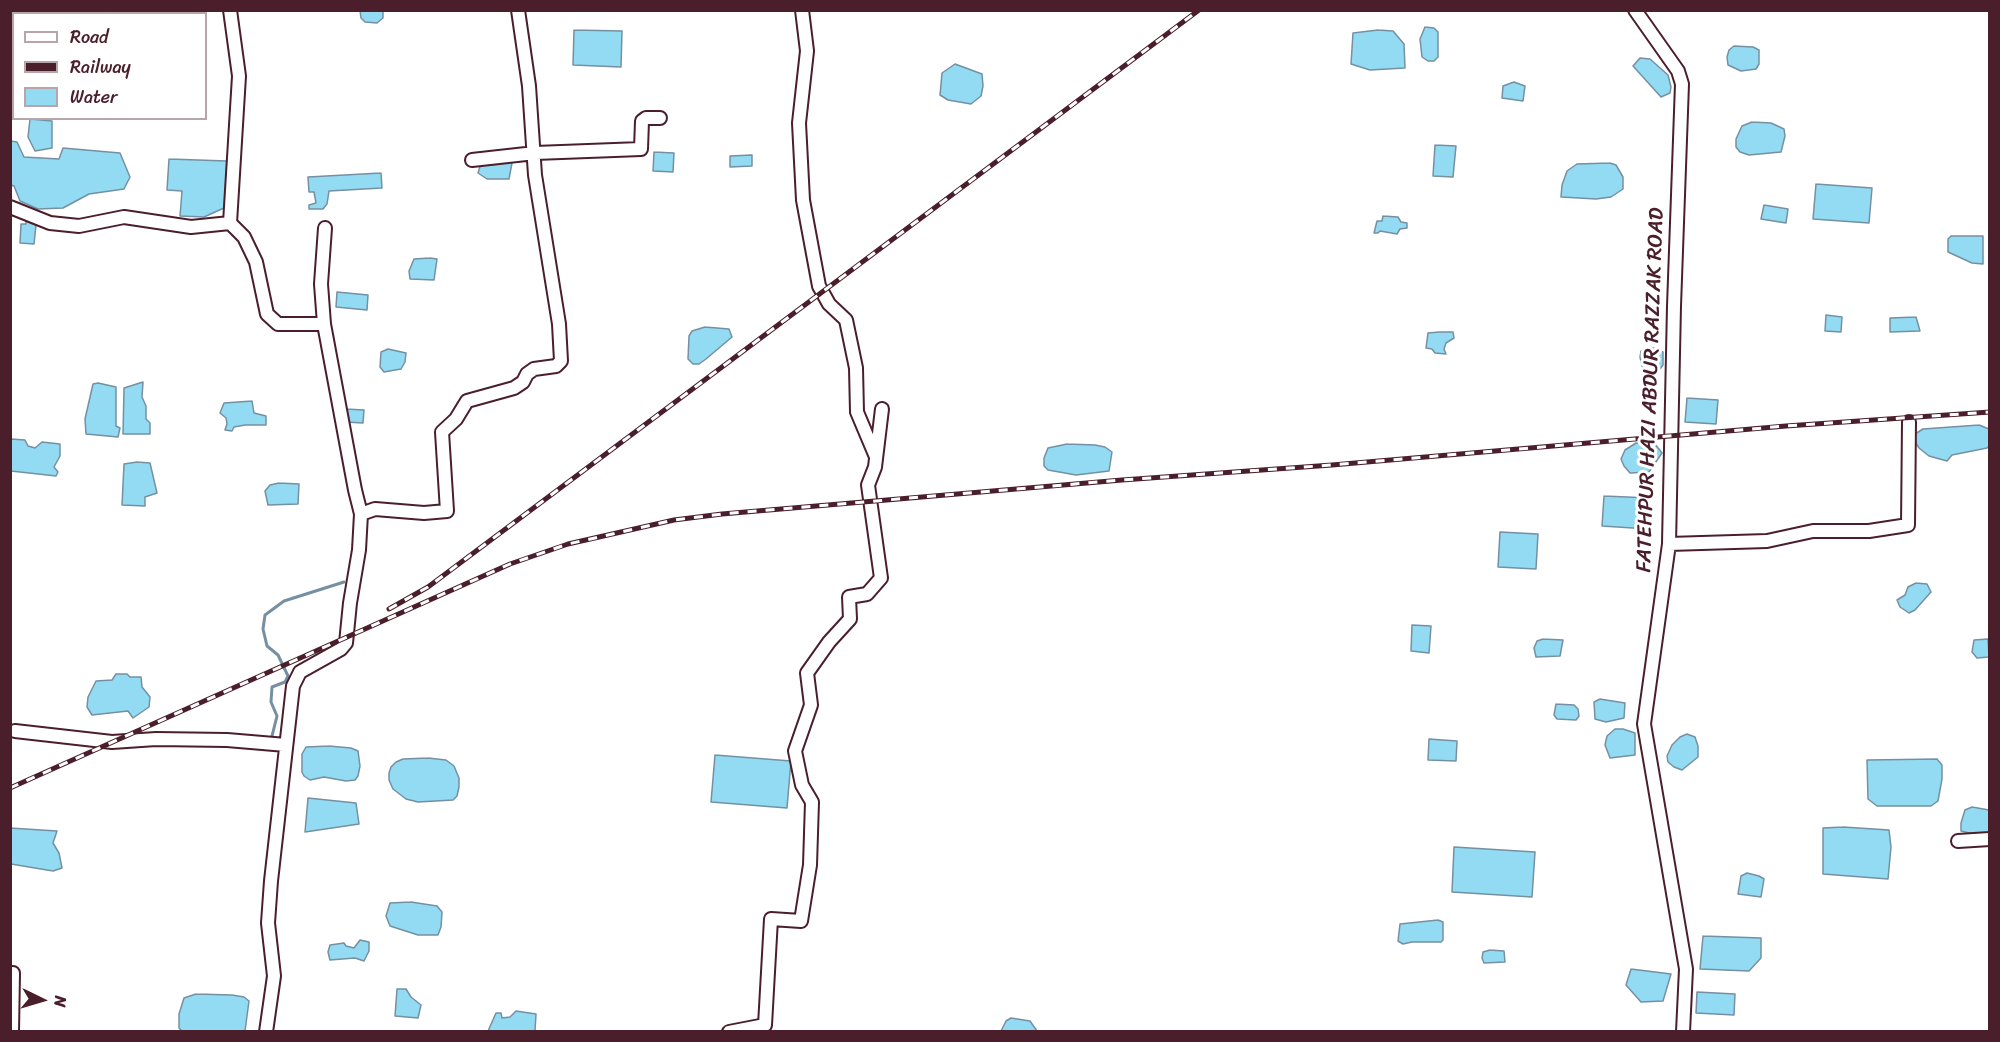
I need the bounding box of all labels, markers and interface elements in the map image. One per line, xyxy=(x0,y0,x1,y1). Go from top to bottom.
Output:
legend xyxy=(12,12,207,120)
text: Road xyxy=(70,21,109,53)
text: Railway xyxy=(70,51,131,83)
text: Water xyxy=(70,81,117,113)
street label: FATEHPUR HAZI ABDUR RAZZAK ROAD xyxy=(1632,207,1670,573)
north arrow xyxy=(12,970,72,1030)
text: N xyxy=(46,995,75,1008)

